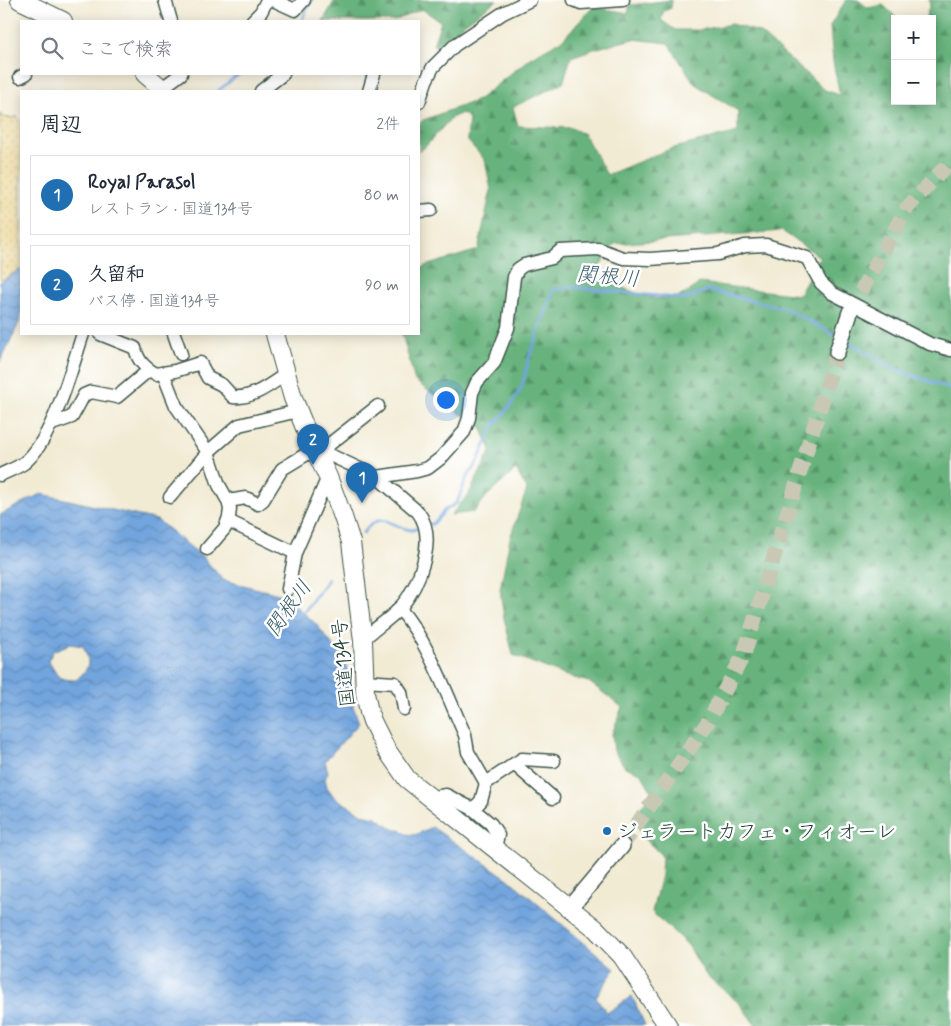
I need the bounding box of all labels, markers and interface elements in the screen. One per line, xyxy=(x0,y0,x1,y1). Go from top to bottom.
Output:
map controls xyxy=(891,15,936,105)
button: + xyxy=(891,15,936,60)
search box xyxy=(20,20,420,75)
icon: search xyxy=(38,34,66,62)
text: ここで検索 xyxy=(78,37,173,62)
button: − xyxy=(891,60,936,105)
text: 周辺 xyxy=(40,111,82,139)
text: 2件 xyxy=(376,114,400,135)
text: Royal Parasol xyxy=(88,170,195,195)
text: 1 xyxy=(53,185,61,206)
text: 80 m xyxy=(364,185,399,206)
text: レストラン · 国道134号 xyxy=(88,199,253,220)
water label: 関根川 xyxy=(575,260,641,294)
text: 久留和 xyxy=(88,262,145,287)
text: 2 xyxy=(53,275,61,296)
text: 90 m xyxy=(365,275,399,296)
text: バス停 · 国道134号 xyxy=(88,291,220,312)
your location xyxy=(433,387,459,413)
pin: 2 xyxy=(297,424,329,465)
pin: 1 xyxy=(346,462,378,503)
water label: 関根川 xyxy=(259,575,319,642)
street label: 国道134号 xyxy=(326,617,363,709)
place label: ジェラートカフェ・フィオーレ xyxy=(617,819,896,846)
marker: ジェラートカフェ・フィオーレ xyxy=(601,825,613,837)

